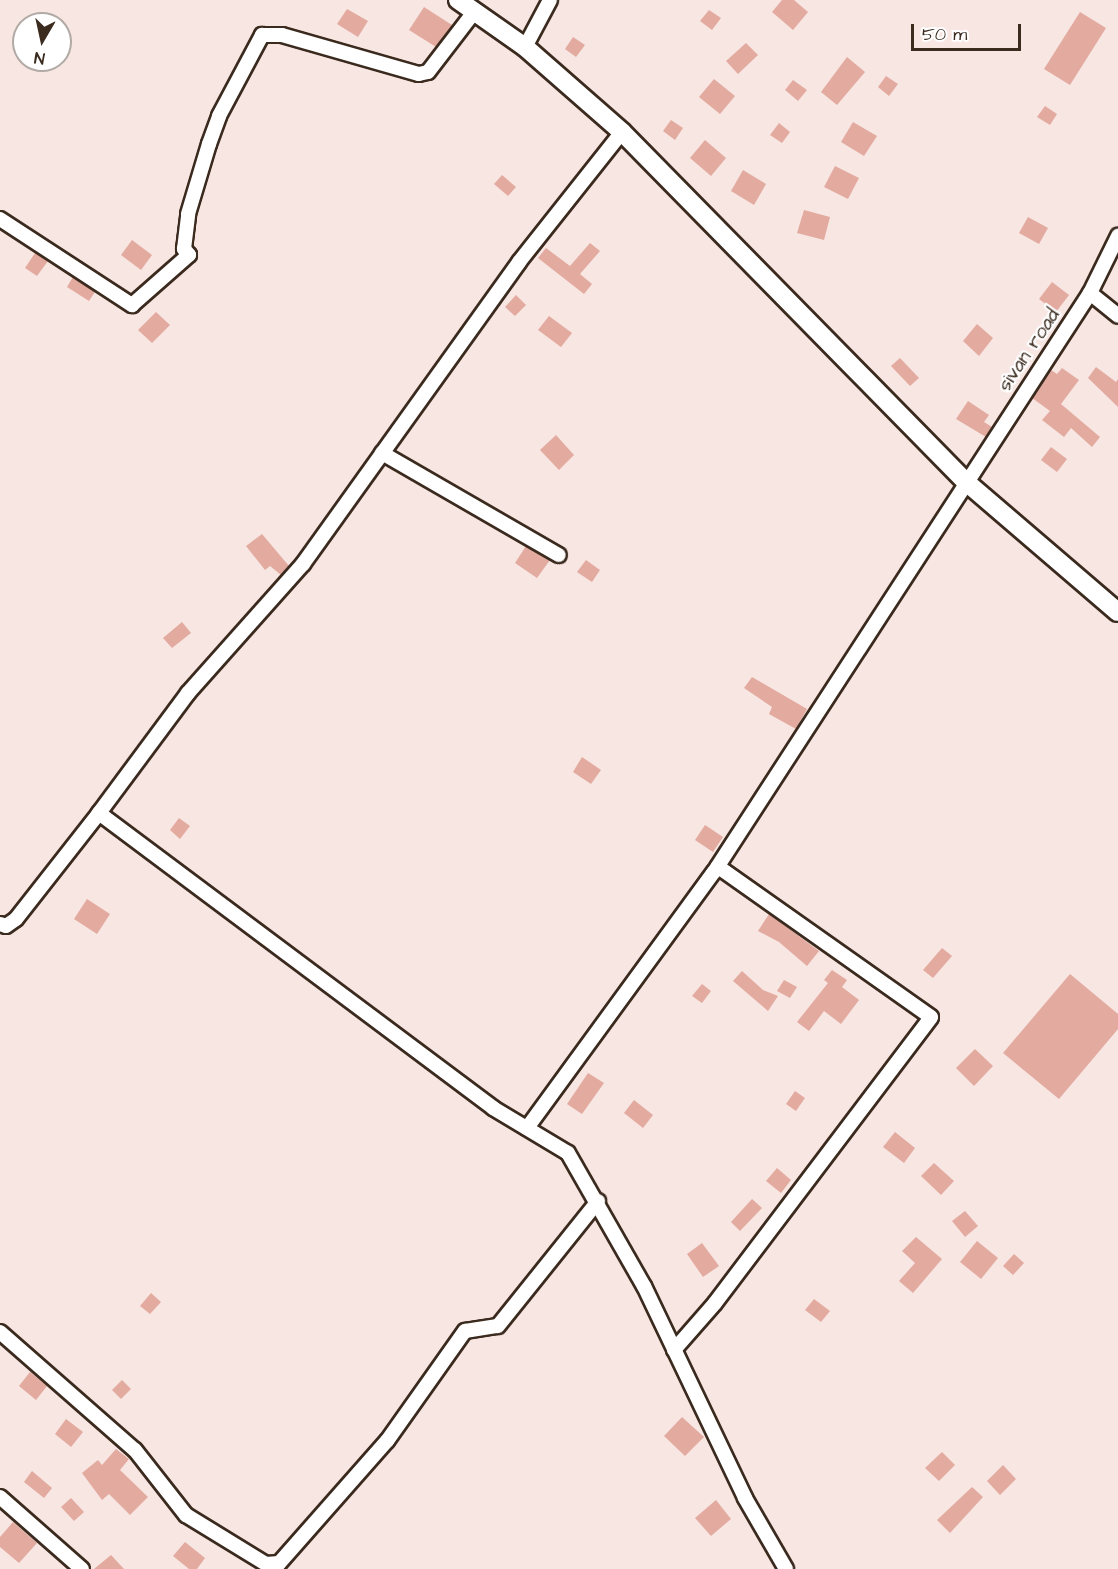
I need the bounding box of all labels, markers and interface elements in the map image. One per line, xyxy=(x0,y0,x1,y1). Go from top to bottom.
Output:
north arrow xyxy=(12,12,72,72)
scale bar xyxy=(914,12,1024,50)
text: 50 m xyxy=(922,22,967,47)
text: N xyxy=(33,46,46,69)
street label: sivan road xyxy=(993,304,1065,396)

